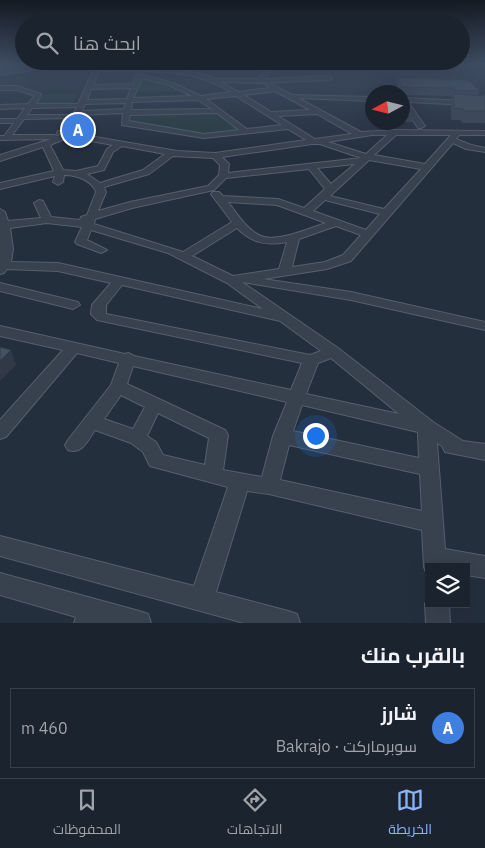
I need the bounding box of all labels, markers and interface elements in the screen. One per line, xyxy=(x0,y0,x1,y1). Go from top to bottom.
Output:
search box xyxy=(15,15,470,70)
icon: search xyxy=(33,29,61,57)
text: ابحث هنا xyxy=(73,31,141,55)
north arrow xyxy=(365,85,410,130)
pin: A xyxy=(62,111,94,149)
your location xyxy=(303,423,329,449)
map controls xyxy=(425,563,470,608)
button: layers xyxy=(425,563,470,608)
text: بالقرب منك xyxy=(361,641,465,669)
text: شارز xyxy=(381,701,417,725)
text: 460 m xyxy=(21,718,68,738)
text: A xyxy=(443,718,453,738)
text: سوبرماركت · Bakrajo xyxy=(276,736,417,756)
tab: المحفوظات xyxy=(53,786,121,842)
tab: الاتجاهات xyxy=(227,786,282,842)
tab: الخريطة xyxy=(388,786,432,842)

